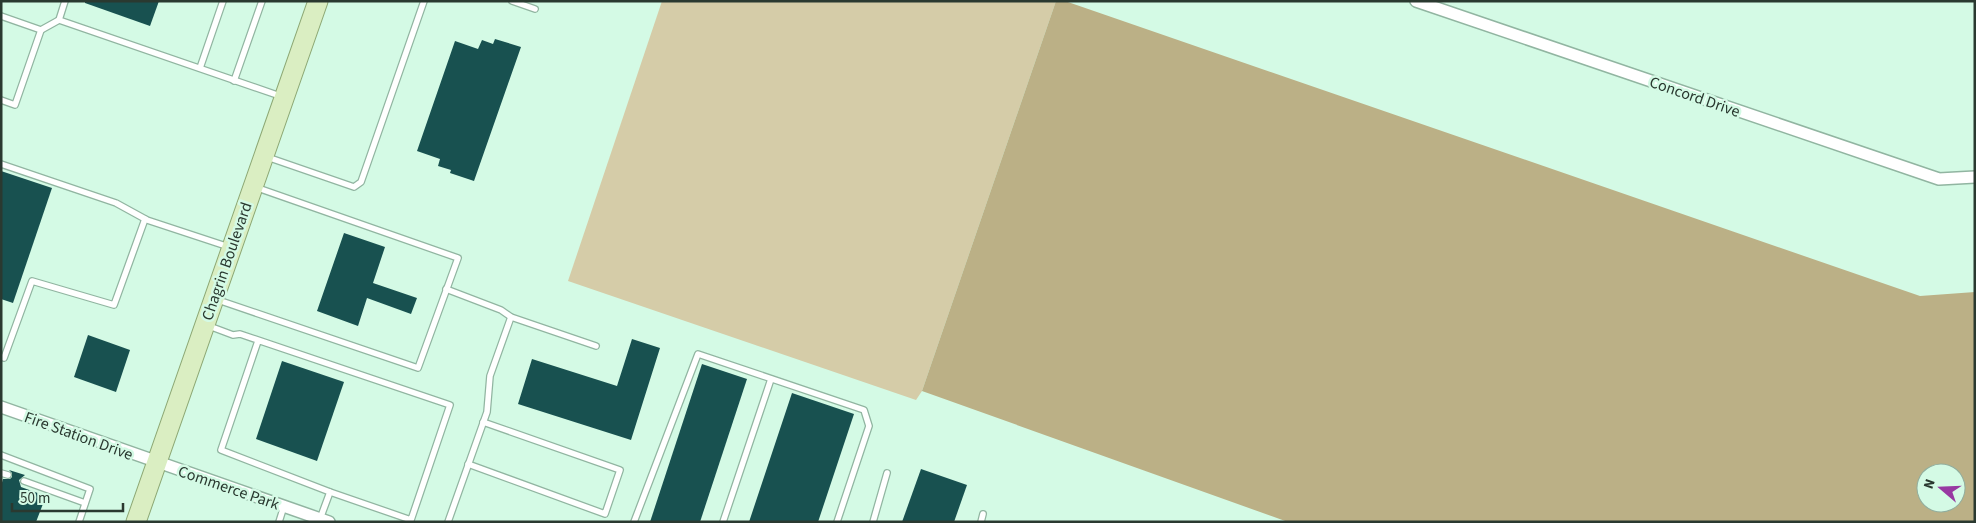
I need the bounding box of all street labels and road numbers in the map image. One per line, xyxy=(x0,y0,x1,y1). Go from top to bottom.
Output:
street label: Concord Drive xyxy=(1646,71,1743,123)
street label: Chagrin Boulevard xyxy=(196,199,257,323)
street label: Fire Station Drive xyxy=(21,406,136,466)
street label: Commerce Park xyxy=(175,460,282,516)

